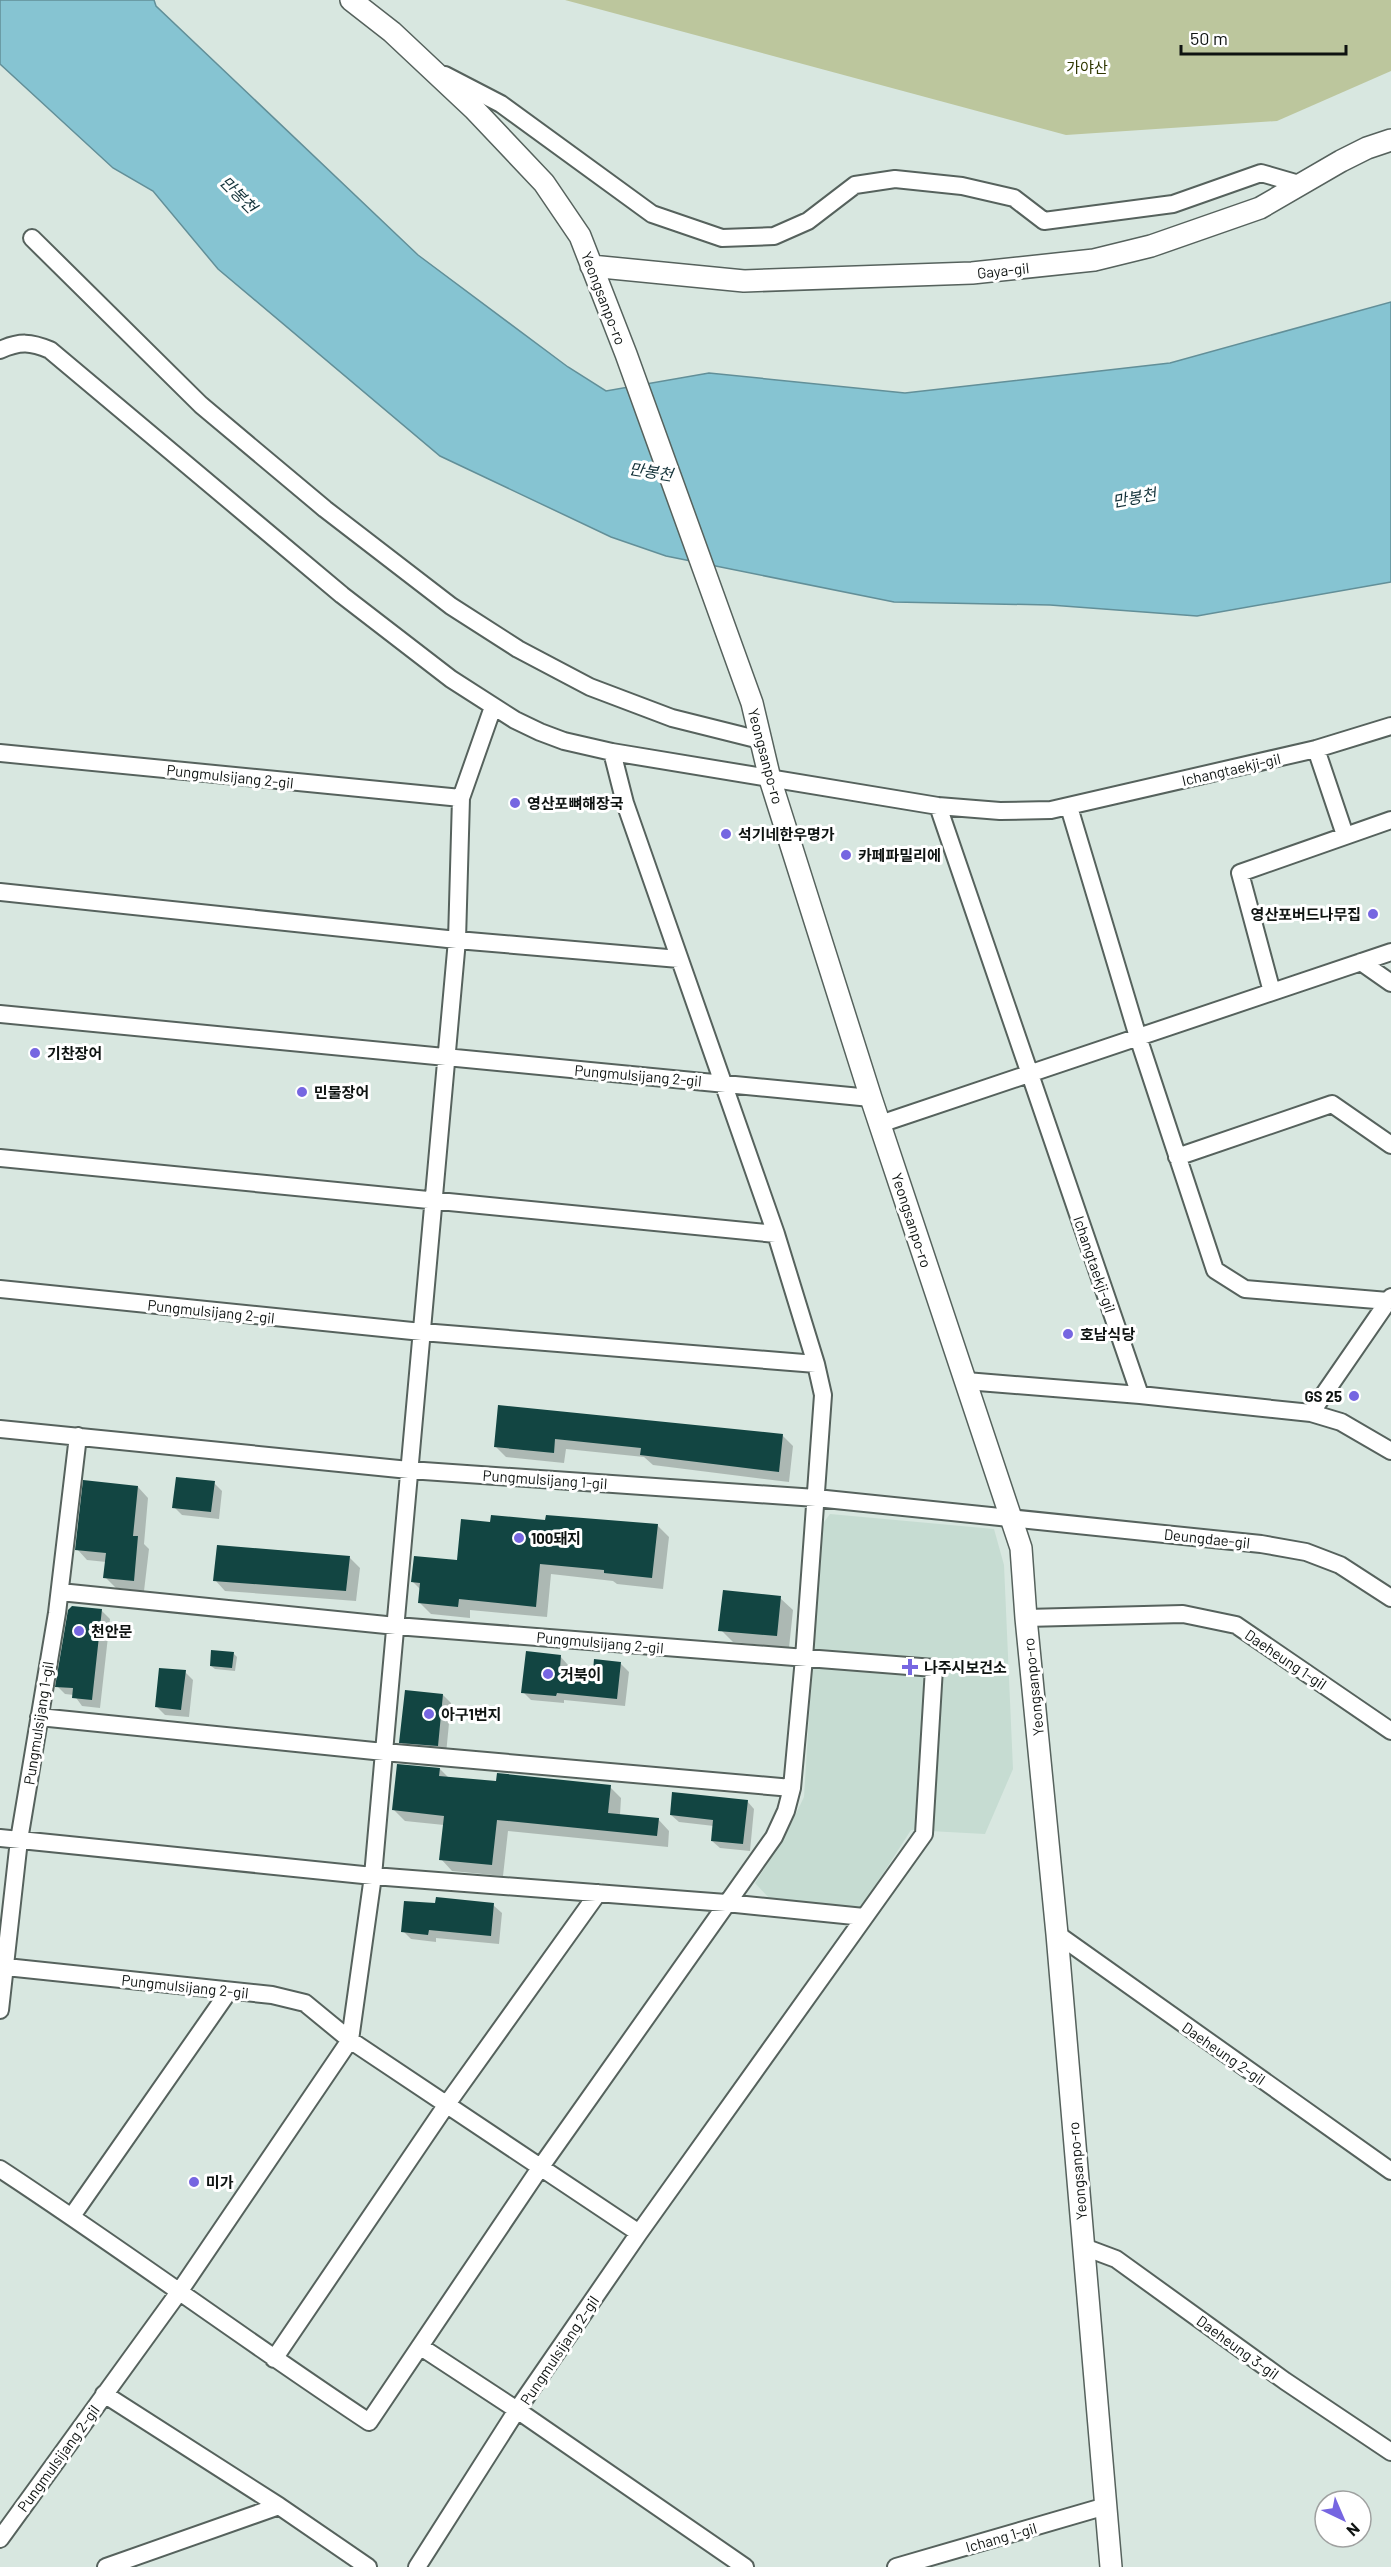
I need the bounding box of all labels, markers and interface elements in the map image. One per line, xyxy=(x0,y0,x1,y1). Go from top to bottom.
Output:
scale bar xyxy=(1181,18,1346,56)
text: 50 m xyxy=(1190,27,1228,49)
park label: 가야산 xyxy=(1066,58,1108,76)
water label: 만봉천 xyxy=(217,172,263,218)
street label: Yeongsanpo-ro xyxy=(578,249,630,347)
street label: Gaya-gil xyxy=(976,258,1030,282)
water label: 만봉천 xyxy=(628,458,677,484)
water label: 만봉천 xyxy=(1111,483,1160,510)
street label: Yeongsanpo-ro xyxy=(745,706,787,806)
street label: Ichangtaekji-gil xyxy=(1180,749,1282,789)
street label: Pungmulsijang 2-gil xyxy=(166,760,294,792)
place label: 영산포뼈해장국 xyxy=(527,794,624,812)
marker: 영산포뼈해장국 xyxy=(508,796,522,810)
place label: 석기네한우명가 xyxy=(738,825,835,843)
marker: 석기네한우명가 xyxy=(719,827,733,841)
place label: 카페파밀리에 xyxy=(858,846,941,864)
marker: 카페파밀리에 xyxy=(839,848,853,862)
place label: 영산포버드나무집 xyxy=(1251,905,1361,923)
marker: 영산포버드나무집 xyxy=(1366,907,1380,921)
place label: 기찬장어 xyxy=(47,1044,102,1062)
marker: 기찬장어 xyxy=(28,1046,42,1060)
street label: Pungmulsijang 2-gil xyxy=(574,1060,702,1090)
place label: 민물장어 xyxy=(314,1083,369,1101)
marker: 민물장어 xyxy=(295,1085,309,1099)
street label: Yeongsanpo-ro xyxy=(888,1170,936,1270)
street label: Ichangtaekji-gil xyxy=(1070,1213,1120,1315)
street label: Pungmulsijang 2-gil xyxy=(147,1295,275,1327)
place label: 호남식당 xyxy=(1080,1325,1135,1343)
marker: 호남식당 xyxy=(1061,1327,1075,1341)
place label: GS 25 xyxy=(1304,1387,1342,1405)
marker: GS 25 xyxy=(1347,1389,1361,1403)
street label: Pungmulsijang 1-gil xyxy=(482,1466,608,1492)
street label: Deungdae-gil xyxy=(1163,1525,1251,1551)
place label: 100돼지 xyxy=(531,1529,581,1547)
marker: 100돼지 xyxy=(512,1531,526,1545)
place label: 천안문 xyxy=(91,1622,133,1640)
marker: 천안문 xyxy=(72,1624,86,1638)
street label: Daeheung 1-gil xyxy=(1242,1625,1330,1693)
street label: Pungmulsijang 2-gil xyxy=(536,1627,664,1657)
street label: Yeongsanpo-ro xyxy=(1019,1637,1047,1737)
marker: 나주시보건소 xyxy=(901,1658,919,1676)
place label: 나주시보건소 xyxy=(924,1658,1007,1676)
street label: Pungmulsijang 1-gil xyxy=(19,1660,57,1786)
place label: 거북이 xyxy=(560,1665,601,1683)
marker: 거북이 xyxy=(541,1667,555,1681)
place label: 아구1번지 xyxy=(441,1705,502,1723)
marker: 아구1번지 xyxy=(422,1707,436,1721)
street label: Pungmulsijang 2-gil xyxy=(121,1970,249,2002)
street label: Daeheung 2-gil xyxy=(1179,2018,1269,2088)
street label: Yeongsanpo-ro xyxy=(1064,2121,1090,2221)
place label: 미가 xyxy=(206,2173,234,2191)
marker: 미가 xyxy=(187,2175,201,2189)
street label: Pungmulsijang 2-gil xyxy=(516,2292,602,2408)
street label: Daeheung 3-gil xyxy=(1194,2311,1282,2383)
street label: Pungmulsijang 2-gil xyxy=(13,2401,103,2515)
north arrow xyxy=(1313,2489,1373,2549)
street label: Ichang 1-gil xyxy=(963,2518,1039,2556)
text: N xyxy=(1343,2520,1364,2541)

